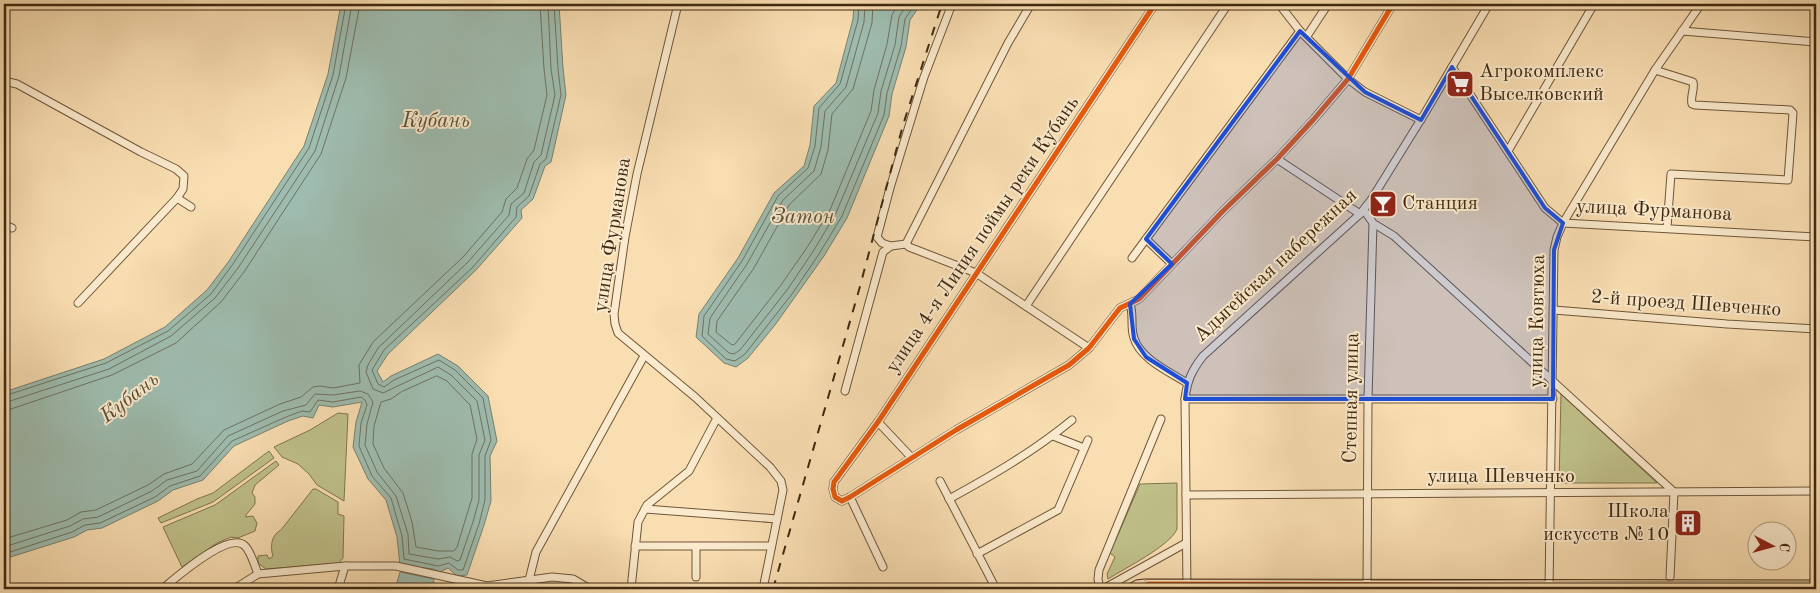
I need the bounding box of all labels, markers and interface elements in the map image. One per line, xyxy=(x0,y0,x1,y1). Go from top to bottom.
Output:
place label: Агрокомплекс Выселковский xyxy=(1479,62,1604,105)
supermarket icon: Агрокомплекс Выселковский xyxy=(1445,69,1475,99)
street label: улица 4-я Линия поймы реки Кубань xyxy=(883,93,1083,377)
water label: Кубань xyxy=(401,111,470,132)
street label: улица Фурманова xyxy=(591,156,635,314)
street label: Адыгейская набережная xyxy=(1191,185,1361,347)
bar icon: Станция xyxy=(1368,189,1398,219)
place label: Станция xyxy=(1402,194,1478,214)
street label: улица Фурманова xyxy=(1575,197,1733,225)
water label: Затон xyxy=(771,206,835,228)
street label: улица Ковтюха xyxy=(1527,254,1549,388)
street label: 2-й проезд Шевченко xyxy=(1590,287,1782,321)
street label: Степная улица xyxy=(1341,332,1363,464)
water label: Кубань xyxy=(96,369,163,428)
street label: улица Шевченко xyxy=(1427,467,1575,487)
place label: Школа искусств №10 xyxy=(1543,502,1669,545)
building icon: Школа искусств №10 xyxy=(1673,508,1703,538)
north arrow xyxy=(1748,520,1798,570)
text: С xyxy=(1776,542,1791,553)

